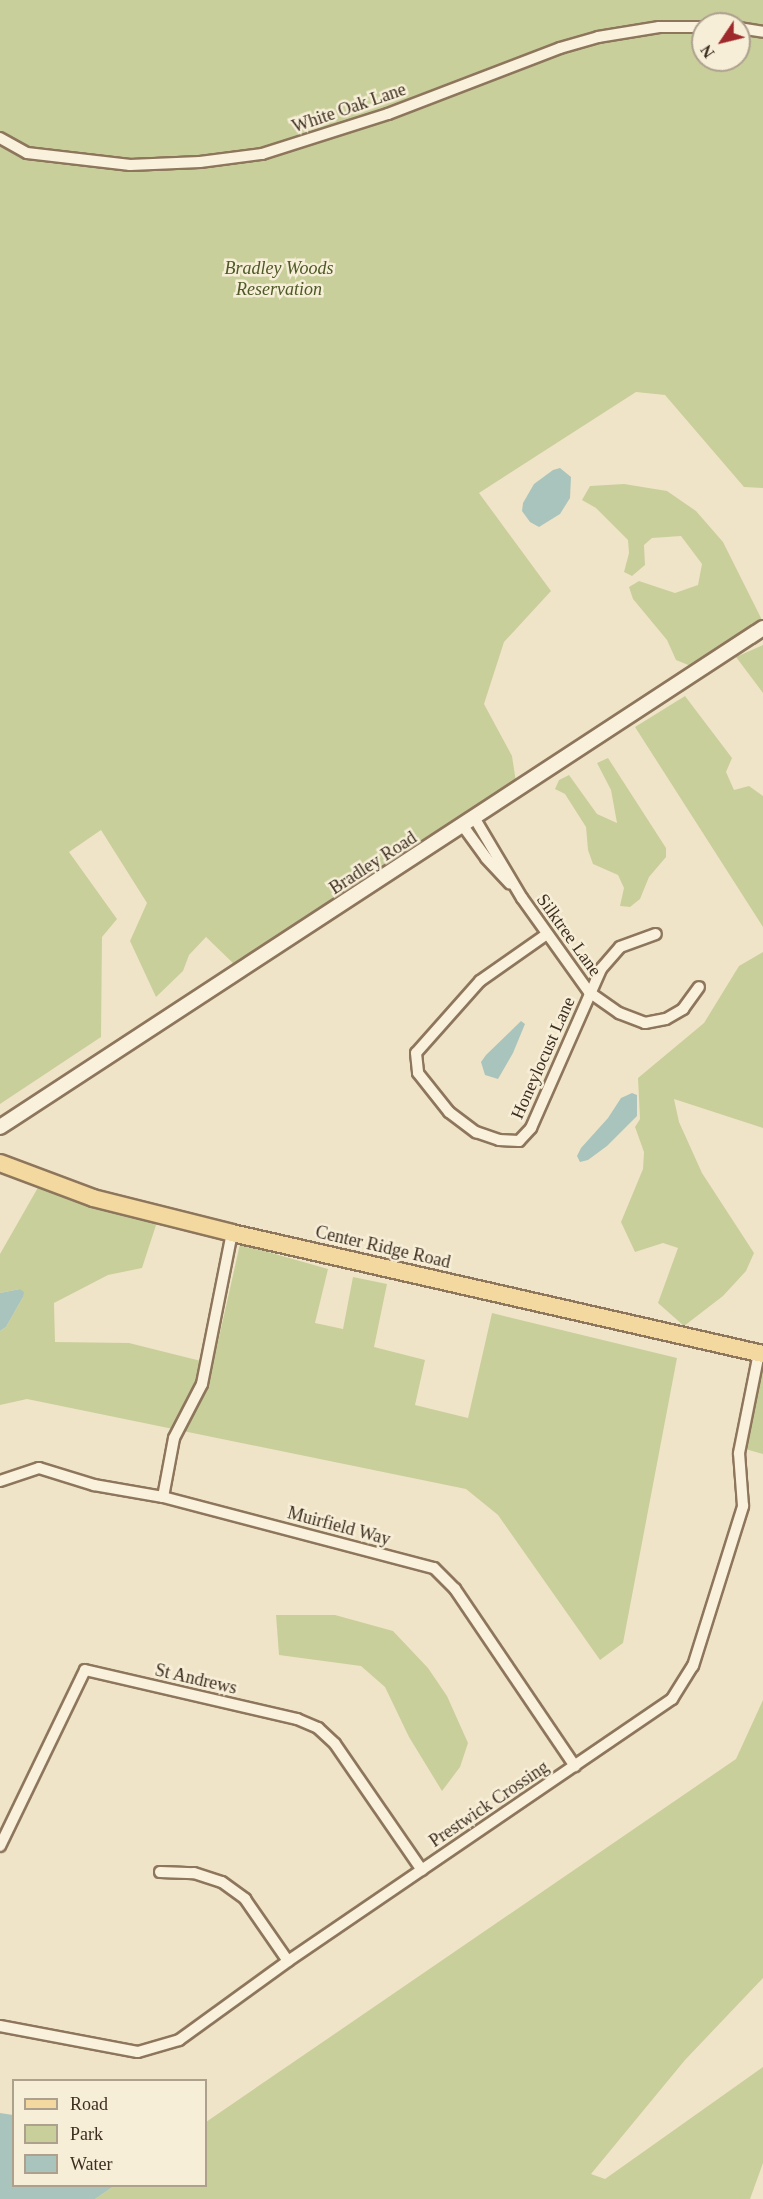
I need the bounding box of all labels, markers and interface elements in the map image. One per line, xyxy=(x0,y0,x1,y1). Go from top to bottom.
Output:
north arrow xyxy=(691,12,751,72)
text: N xyxy=(697,42,718,61)
street label: White Oak Lane xyxy=(289,78,409,138)
park label: Bradley Woods Reservation xyxy=(225,258,333,300)
street label: Bradley Road xyxy=(325,827,421,899)
street label: Silktree Lane xyxy=(532,890,606,980)
street label: Honeylocust Lane xyxy=(506,994,580,1122)
street label: Center Ridge Road xyxy=(313,1221,453,1273)
street label: Muirfield Way xyxy=(285,1502,393,1550)
street label: St Andrews xyxy=(152,1659,240,1699)
street label: Prestwick Crossing xyxy=(425,1756,553,1852)
legend xyxy=(12,2079,207,2187)
text: Road xyxy=(70,2094,108,2114)
text: Park xyxy=(70,2124,103,2144)
text: Water xyxy=(70,2154,113,2174)

